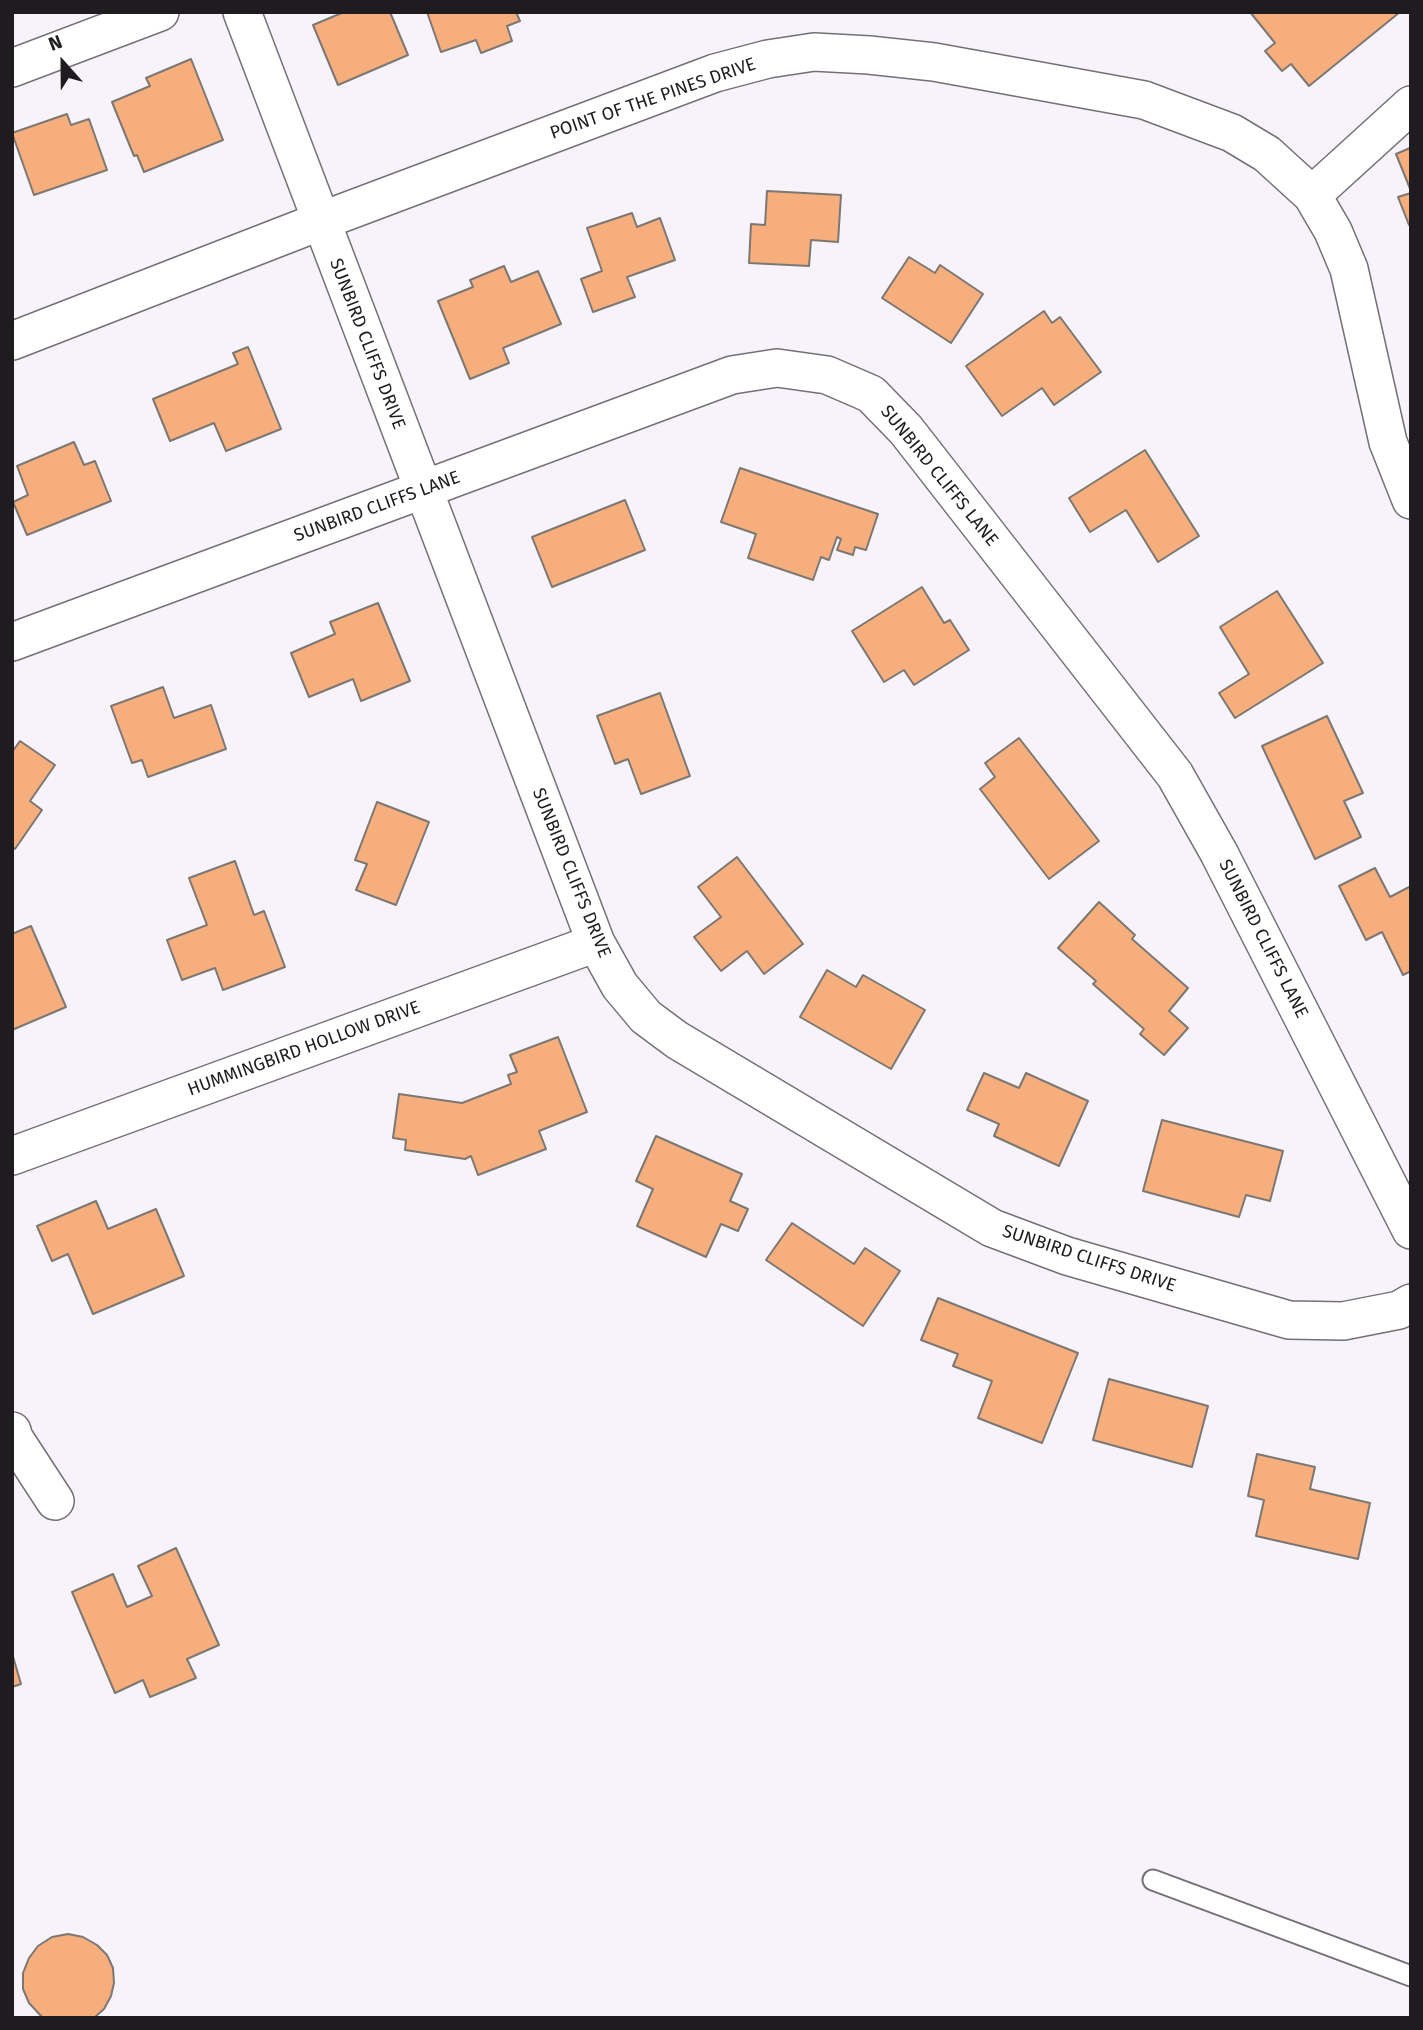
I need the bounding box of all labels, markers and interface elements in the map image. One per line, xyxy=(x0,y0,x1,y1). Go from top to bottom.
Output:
north arrow xyxy=(28,28,98,98)
text: N xyxy=(45,30,65,56)
street label: POINT OF THE PINES DRIVE xyxy=(547,54,759,144)
street label: SUNBIRD CLIFFS DRIVE xyxy=(324,256,410,432)
street label: SUNBIRD CLIFFS LANE xyxy=(876,401,1002,551)
street label: SUNBIRD CLIFFS LANE xyxy=(291,467,463,547)
street label: SUNBIRD CLIFFS DRIVE xyxy=(527,785,615,961)
street label: SUNBIRD CLIFFS LANE xyxy=(1214,856,1312,1022)
street label: HUMMINGBIRD HOLLOW DRIVE xyxy=(185,997,423,1101)
street label: SUNBIRD CLIFFS DRIVE xyxy=(999,1221,1179,1297)

